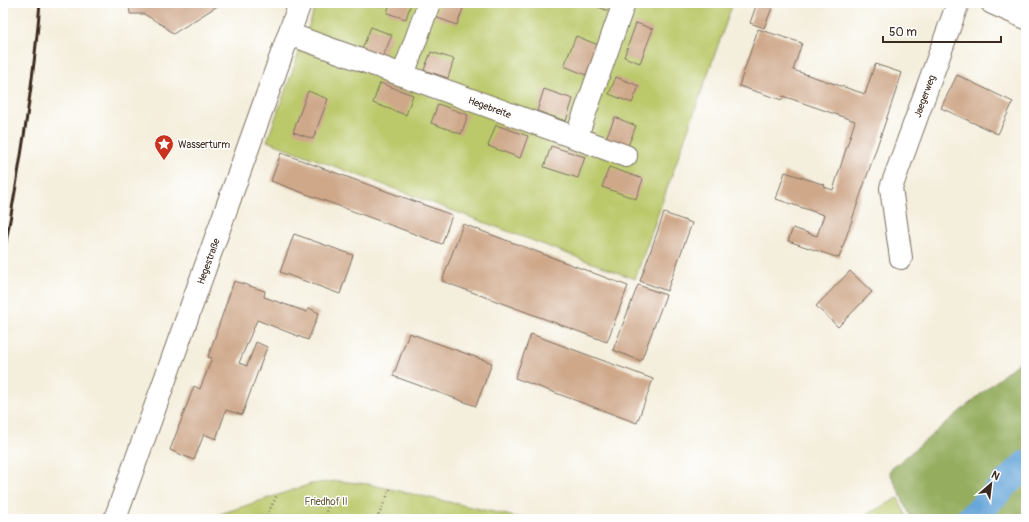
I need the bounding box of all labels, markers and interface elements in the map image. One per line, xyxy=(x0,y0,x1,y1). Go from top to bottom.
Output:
scale bar xyxy=(883,18,1001,44)
text: 50 m xyxy=(889,25,917,40)
street label: Jaegerweg xyxy=(912,73,938,119)
street label: Hegebreite xyxy=(467,95,513,121)
place icon: Wasserturm xyxy=(153,133,175,161)
place label: Wasserturm xyxy=(178,139,230,151)
street label: Hegestraße xyxy=(195,237,223,286)
north arrow xyxy=(971,464,1011,504)
text: N xyxy=(989,468,1002,483)
park label: Friedhof II xyxy=(304,496,348,508)

